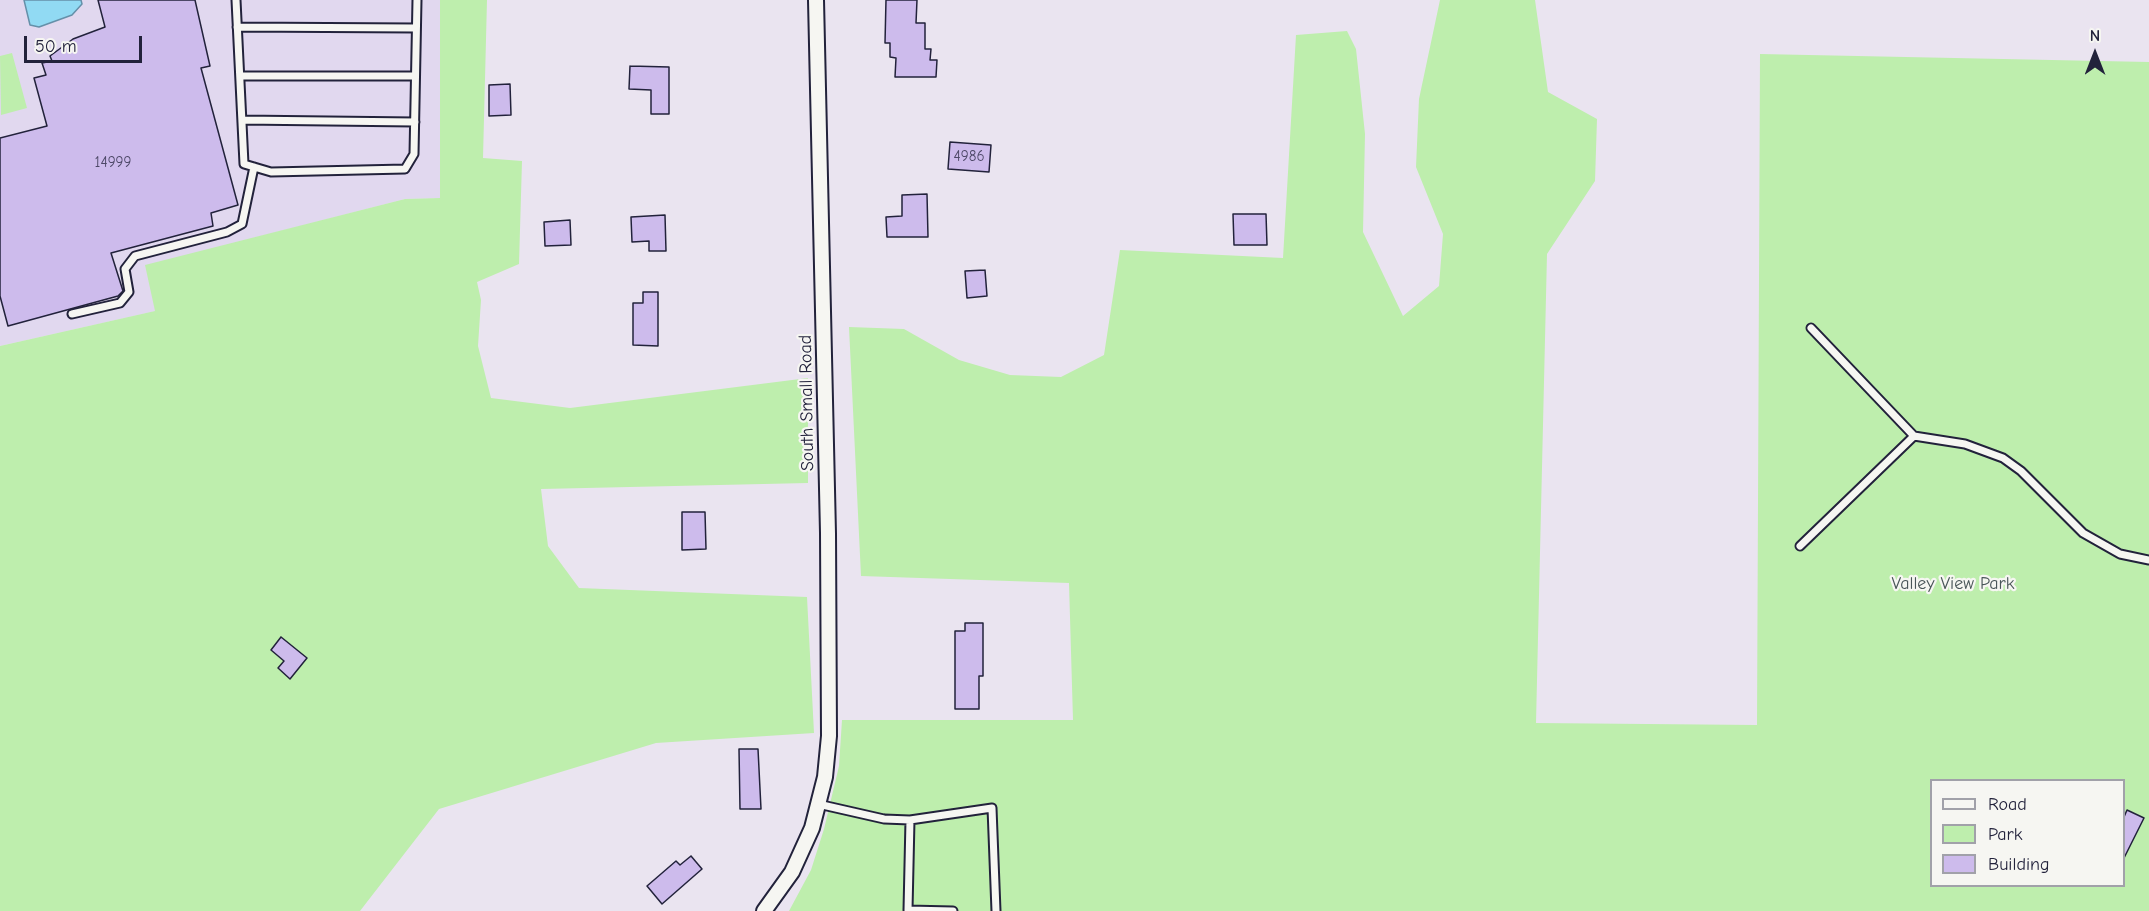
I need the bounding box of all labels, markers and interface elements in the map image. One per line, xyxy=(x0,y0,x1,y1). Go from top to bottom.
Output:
scale bar xyxy=(27,24,146,62)
north arrow xyxy=(2065,24,2125,84)
text: N xyxy=(2090,27,2100,45)
text: 50 m xyxy=(35,36,77,57)
house number: 4986 xyxy=(953,148,985,166)
house number: 14999 xyxy=(94,154,132,172)
street label: South Small Road xyxy=(795,335,819,471)
park label: Valley View Park xyxy=(1892,573,2014,595)
legend xyxy=(1930,779,2125,887)
text: Road xyxy=(1988,794,2027,815)
text: Park xyxy=(1988,824,2022,845)
text: Building xyxy=(1988,854,2050,875)

